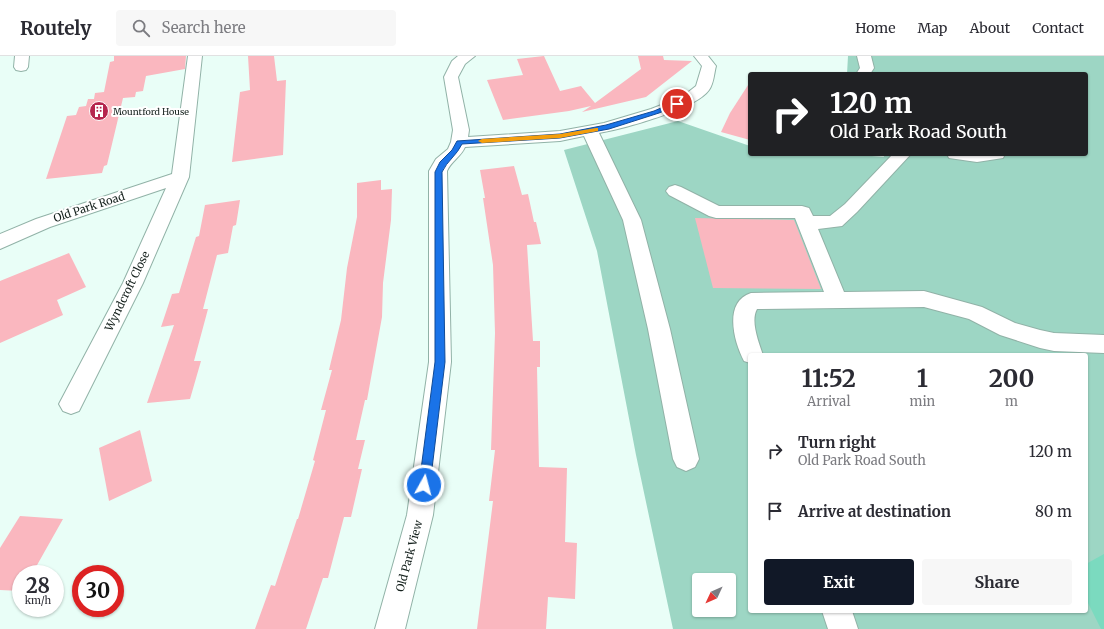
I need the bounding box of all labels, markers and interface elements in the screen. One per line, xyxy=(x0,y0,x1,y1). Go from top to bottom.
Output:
search box xyxy=(116,10,396,46)
text: Routely xyxy=(20,16,92,40)
icon: search xyxy=(130,17,152,39)
text: Search here xyxy=(162,18,246,37)
text: Home xyxy=(855,19,896,37)
text: Map xyxy=(918,19,947,37)
text: About xyxy=(969,19,1010,37)
text: Contact xyxy=(1032,19,1084,37)
text: 120 m xyxy=(830,85,912,121)
pin xyxy=(660,87,694,121)
icon: right xyxy=(764,88,816,140)
icon: arrive xyxy=(666,93,688,115)
building icon: Mountford House xyxy=(88,100,110,122)
place label: Mountford House xyxy=(113,106,189,117)
text: Old Park Road South xyxy=(830,120,1007,143)
street label: Old Park Road xyxy=(52,189,127,225)
street label: Wyndcroft Close xyxy=(101,249,152,334)
text: 11:52 xyxy=(802,363,856,394)
text: 1 xyxy=(917,363,928,394)
text: 200 xyxy=(989,363,1034,394)
text: Arrival xyxy=(807,393,850,410)
text: min xyxy=(909,393,935,410)
text: m xyxy=(1005,393,1018,410)
text: Turn right xyxy=(798,433,876,452)
icon: right xyxy=(764,440,786,462)
text: 120 m xyxy=(1029,442,1072,461)
text: Old Park Road South xyxy=(798,452,926,469)
position arrow xyxy=(403,464,445,506)
icon: arrive xyxy=(764,500,786,522)
text: Arrive at destination xyxy=(798,502,951,521)
text: 80 m xyxy=(1035,502,1072,521)
street label: Old Park View xyxy=(393,518,425,593)
button: Exit xyxy=(764,559,914,605)
button: Share xyxy=(922,559,1072,605)
speed limit sign: 30 xyxy=(72,565,124,617)
text: 28 xyxy=(26,573,50,598)
north arrow xyxy=(692,573,736,617)
map controls xyxy=(692,573,736,617)
text: km/h xyxy=(25,594,51,607)

